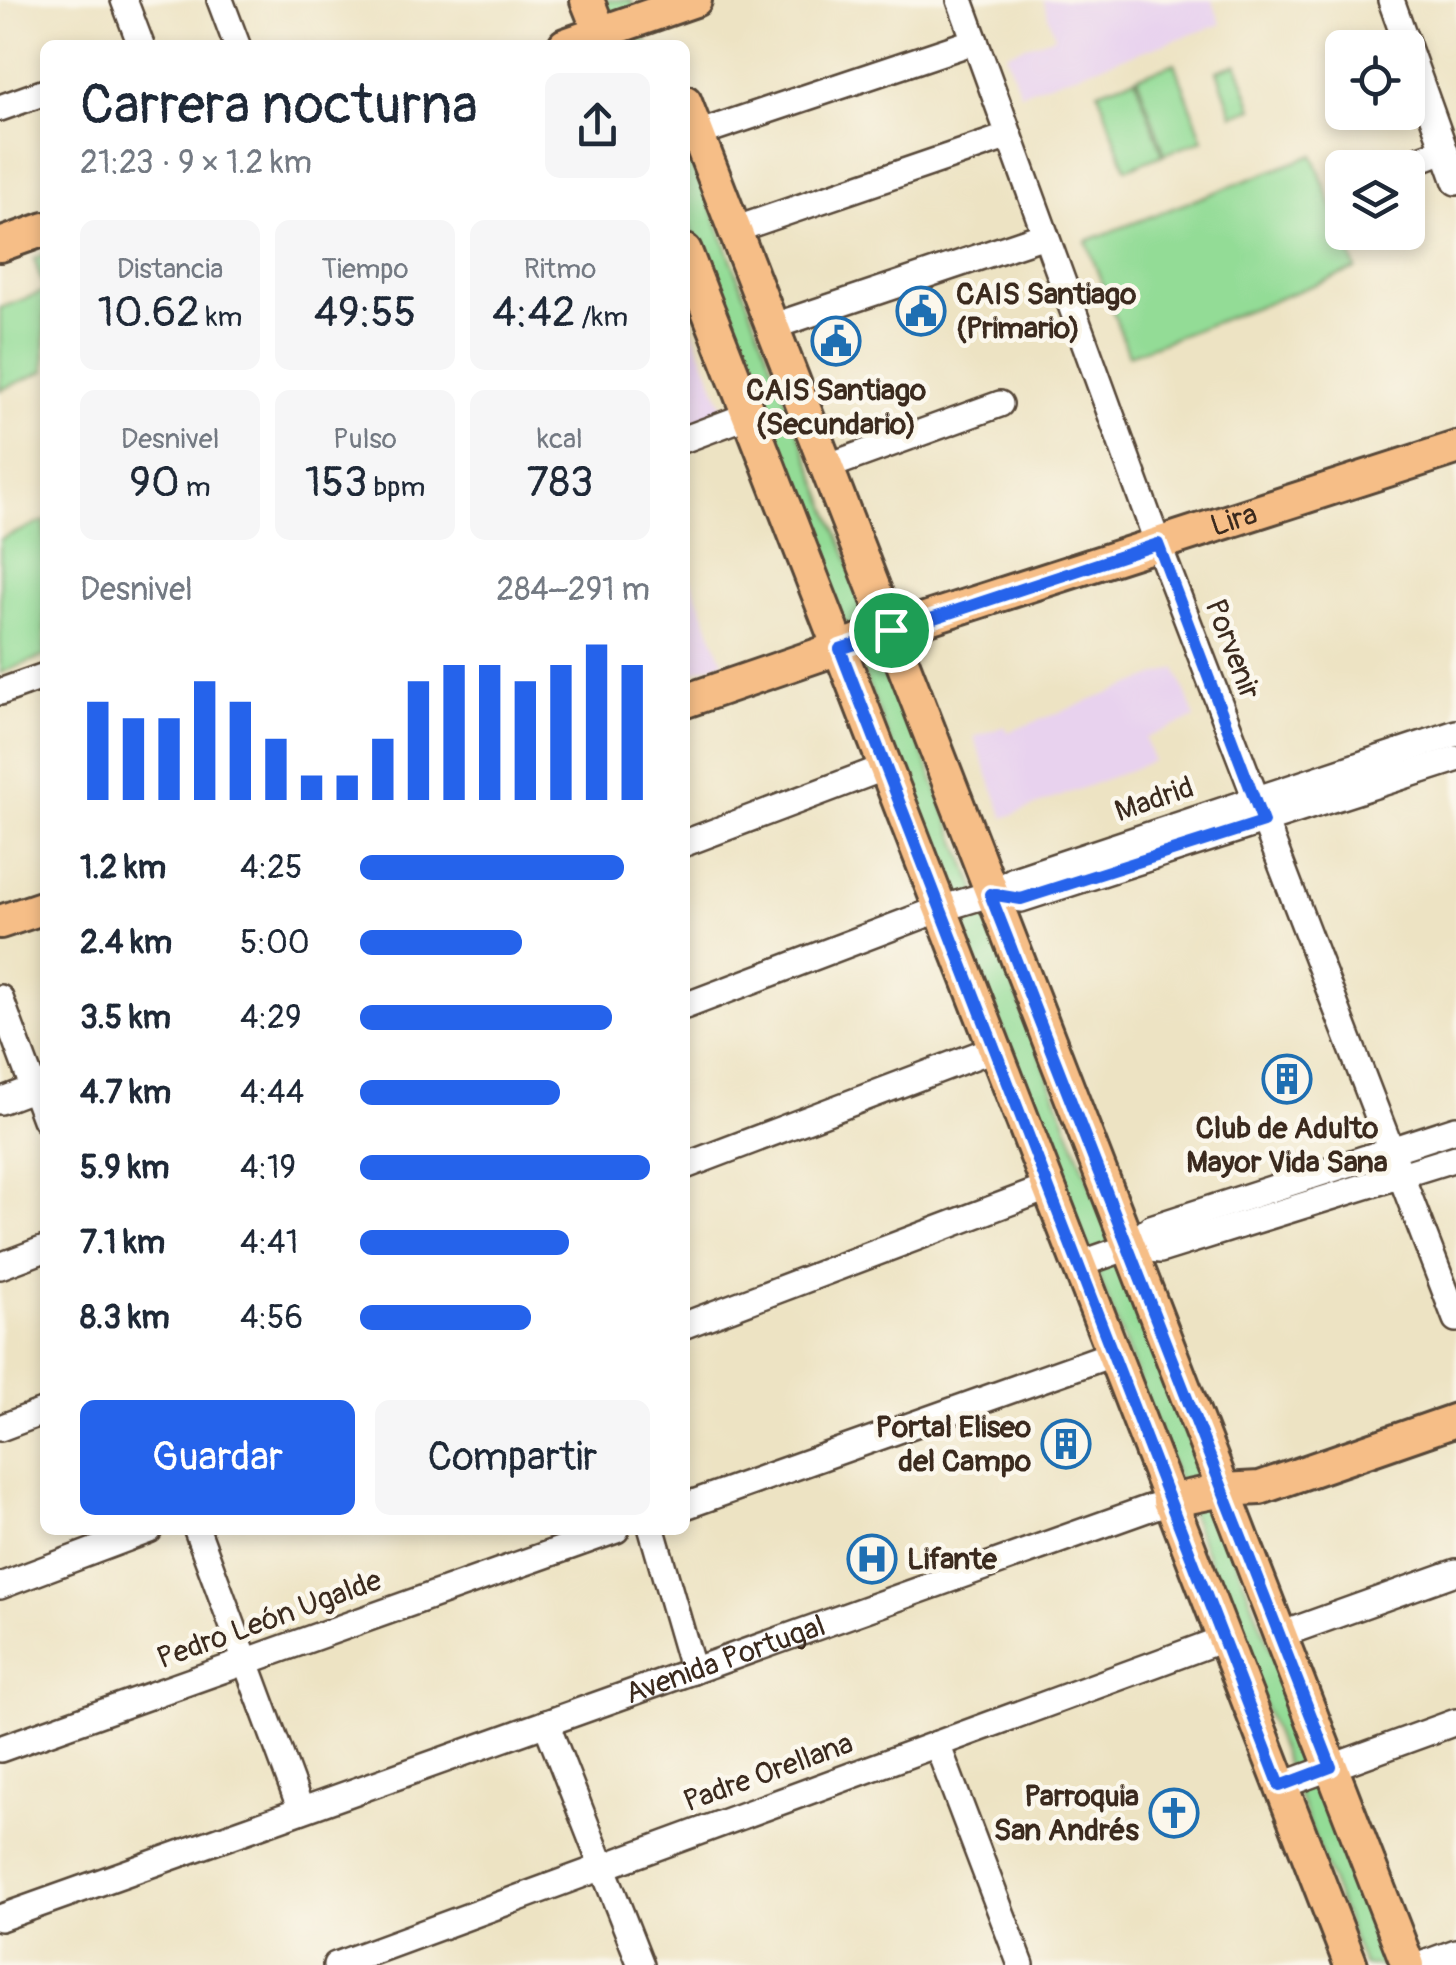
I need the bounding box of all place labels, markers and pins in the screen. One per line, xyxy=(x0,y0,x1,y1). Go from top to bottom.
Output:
place label: CAIS Santiago (Primario) xyxy=(956,276,1136,347)
public building icon: CAIS Santiago (Primario) xyxy=(895,285,947,337)
public building icon: CAIS Santiago (Secundario) xyxy=(810,315,862,367)
place label: CAIS Santiago (Secundario) xyxy=(746,372,926,443)
pin xyxy=(849,588,934,673)
building icon: Club de Adulto Mayor Vida Sana xyxy=(1261,1053,1313,1105)
place label: Club de Adulto Mayor Vida Sana xyxy=(1186,1110,1388,1181)
place label: Portal Eliseo del Campo xyxy=(876,1409,1031,1480)
building icon: Portal Eliseo del Campo xyxy=(1040,1418,1092,1470)
hospital icon: Lifante xyxy=(846,1533,898,1585)
place label: Lifante xyxy=(907,1541,998,1578)
place label: Parroquia San Andrés xyxy=(994,1778,1140,1849)
church icon: Parroquia San Andrés xyxy=(1148,1787,1200,1839)

